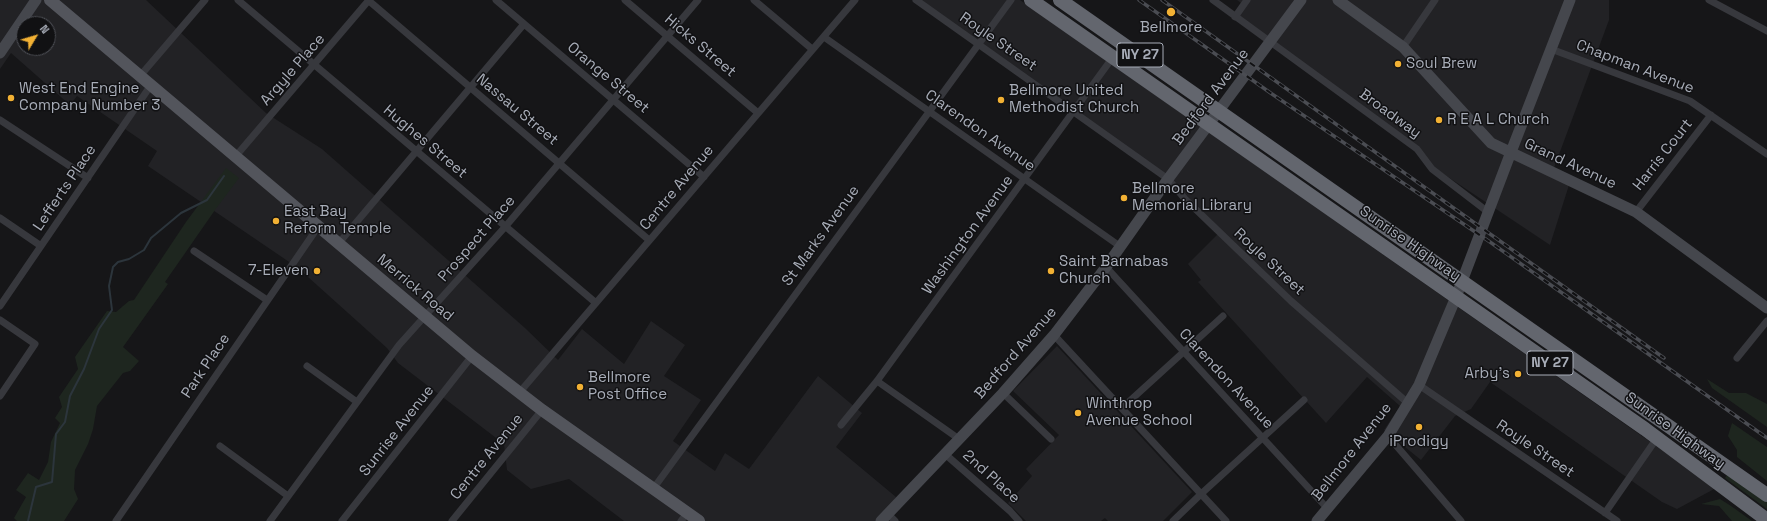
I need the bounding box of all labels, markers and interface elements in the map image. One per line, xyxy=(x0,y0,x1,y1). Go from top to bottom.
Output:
marker: Bellmore xyxy=(1165,6,1177,18)
street label: Royle Street xyxy=(956,9,1040,75)
street label: Hicks Street xyxy=(661,11,739,81)
north arrow xyxy=(16,16,56,56)
place label: Bellmore xyxy=(1140,19,1202,37)
text: N xyxy=(37,22,52,36)
street label: Argyle Place xyxy=(257,31,329,109)
street label: Chapman Avenue xyxy=(1574,36,1696,98)
street label: Orange Street xyxy=(563,38,653,118)
road number: NY 27 xyxy=(1117,43,1163,67)
street label: Bedford Avenue xyxy=(1169,45,1253,149)
place label: Soul Brew xyxy=(1406,55,1477,73)
marker: Soul Brew xyxy=(1393,59,1403,69)
street label: Nassau Street xyxy=(472,70,562,150)
place label: West End Engine Company Number 3 xyxy=(19,80,160,115)
place label: Bellmore United Methodist Church xyxy=(1009,82,1139,117)
street label: Clarendon Avenue xyxy=(921,86,1039,176)
street label: Broadway xyxy=(1356,86,1424,142)
marker: West End Engine Company Number 3 xyxy=(6,93,16,103)
marker: Bellmore United Methodist Church xyxy=(996,95,1006,105)
street label: Hughes Street xyxy=(379,102,471,182)
place label: R E A L Church xyxy=(1447,111,1549,129)
marker: R E A L Church xyxy=(1434,115,1444,125)
street label: Harris Court xyxy=(1629,116,1697,194)
street label: Grand Avenue xyxy=(1521,135,1619,193)
street label: Lefferts Place xyxy=(30,142,100,234)
street label: Centre Avenue xyxy=(636,142,718,234)
street label: Washington Avenue xyxy=(919,172,1017,298)
place label: Bellmore Memorial Library xyxy=(1132,180,1252,215)
street label: St Marks Avenue xyxy=(779,182,863,290)
street label: Prospect Place xyxy=(435,192,519,286)
marker: Bellmore Memorial Library xyxy=(1119,193,1129,203)
street label: Sunrise Highway xyxy=(1356,202,1464,286)
place label: East Bay Reform Temple xyxy=(284,203,391,238)
marker: East Bay Reform Temple xyxy=(271,216,281,226)
street label: Royle Street xyxy=(1230,225,1308,299)
street label: Merrick Road xyxy=(373,251,457,325)
place label: Saint Barnabas Church xyxy=(1059,253,1168,288)
place label: 7-Eleven xyxy=(248,262,309,280)
marker: 7-Eleven xyxy=(312,266,322,276)
marker: Saint Barnabas Church xyxy=(1046,266,1056,276)
street label: Bedford Avenue xyxy=(971,303,1061,403)
street label: Clarendon Avenue xyxy=(1175,325,1277,433)
street label: Park Place xyxy=(178,330,234,402)
road number: NY 27 xyxy=(1527,351,1573,375)
place label: Arby's xyxy=(1464,365,1510,383)
place label: Bellmore Post Office xyxy=(588,369,667,404)
marker: Arby's xyxy=(1513,369,1523,379)
street label: Sunrise Avenue xyxy=(356,382,438,480)
marker: Bellmore Post Office xyxy=(575,382,585,392)
street label: Sunrise Highway xyxy=(1621,389,1729,473)
place label: Winthrop Avenue School xyxy=(1086,395,1192,430)
street label: Bellmore Avenue xyxy=(1308,399,1396,505)
marker: Winthrop Avenue School xyxy=(1073,408,1083,418)
street label: Centre Avenue xyxy=(447,410,527,504)
street label: Royle Street xyxy=(1493,416,1577,482)
marker: iProdigy xyxy=(1414,422,1424,432)
place label: iProdigy xyxy=(1389,433,1449,451)
street label: 2nd Place xyxy=(959,447,1023,507)

